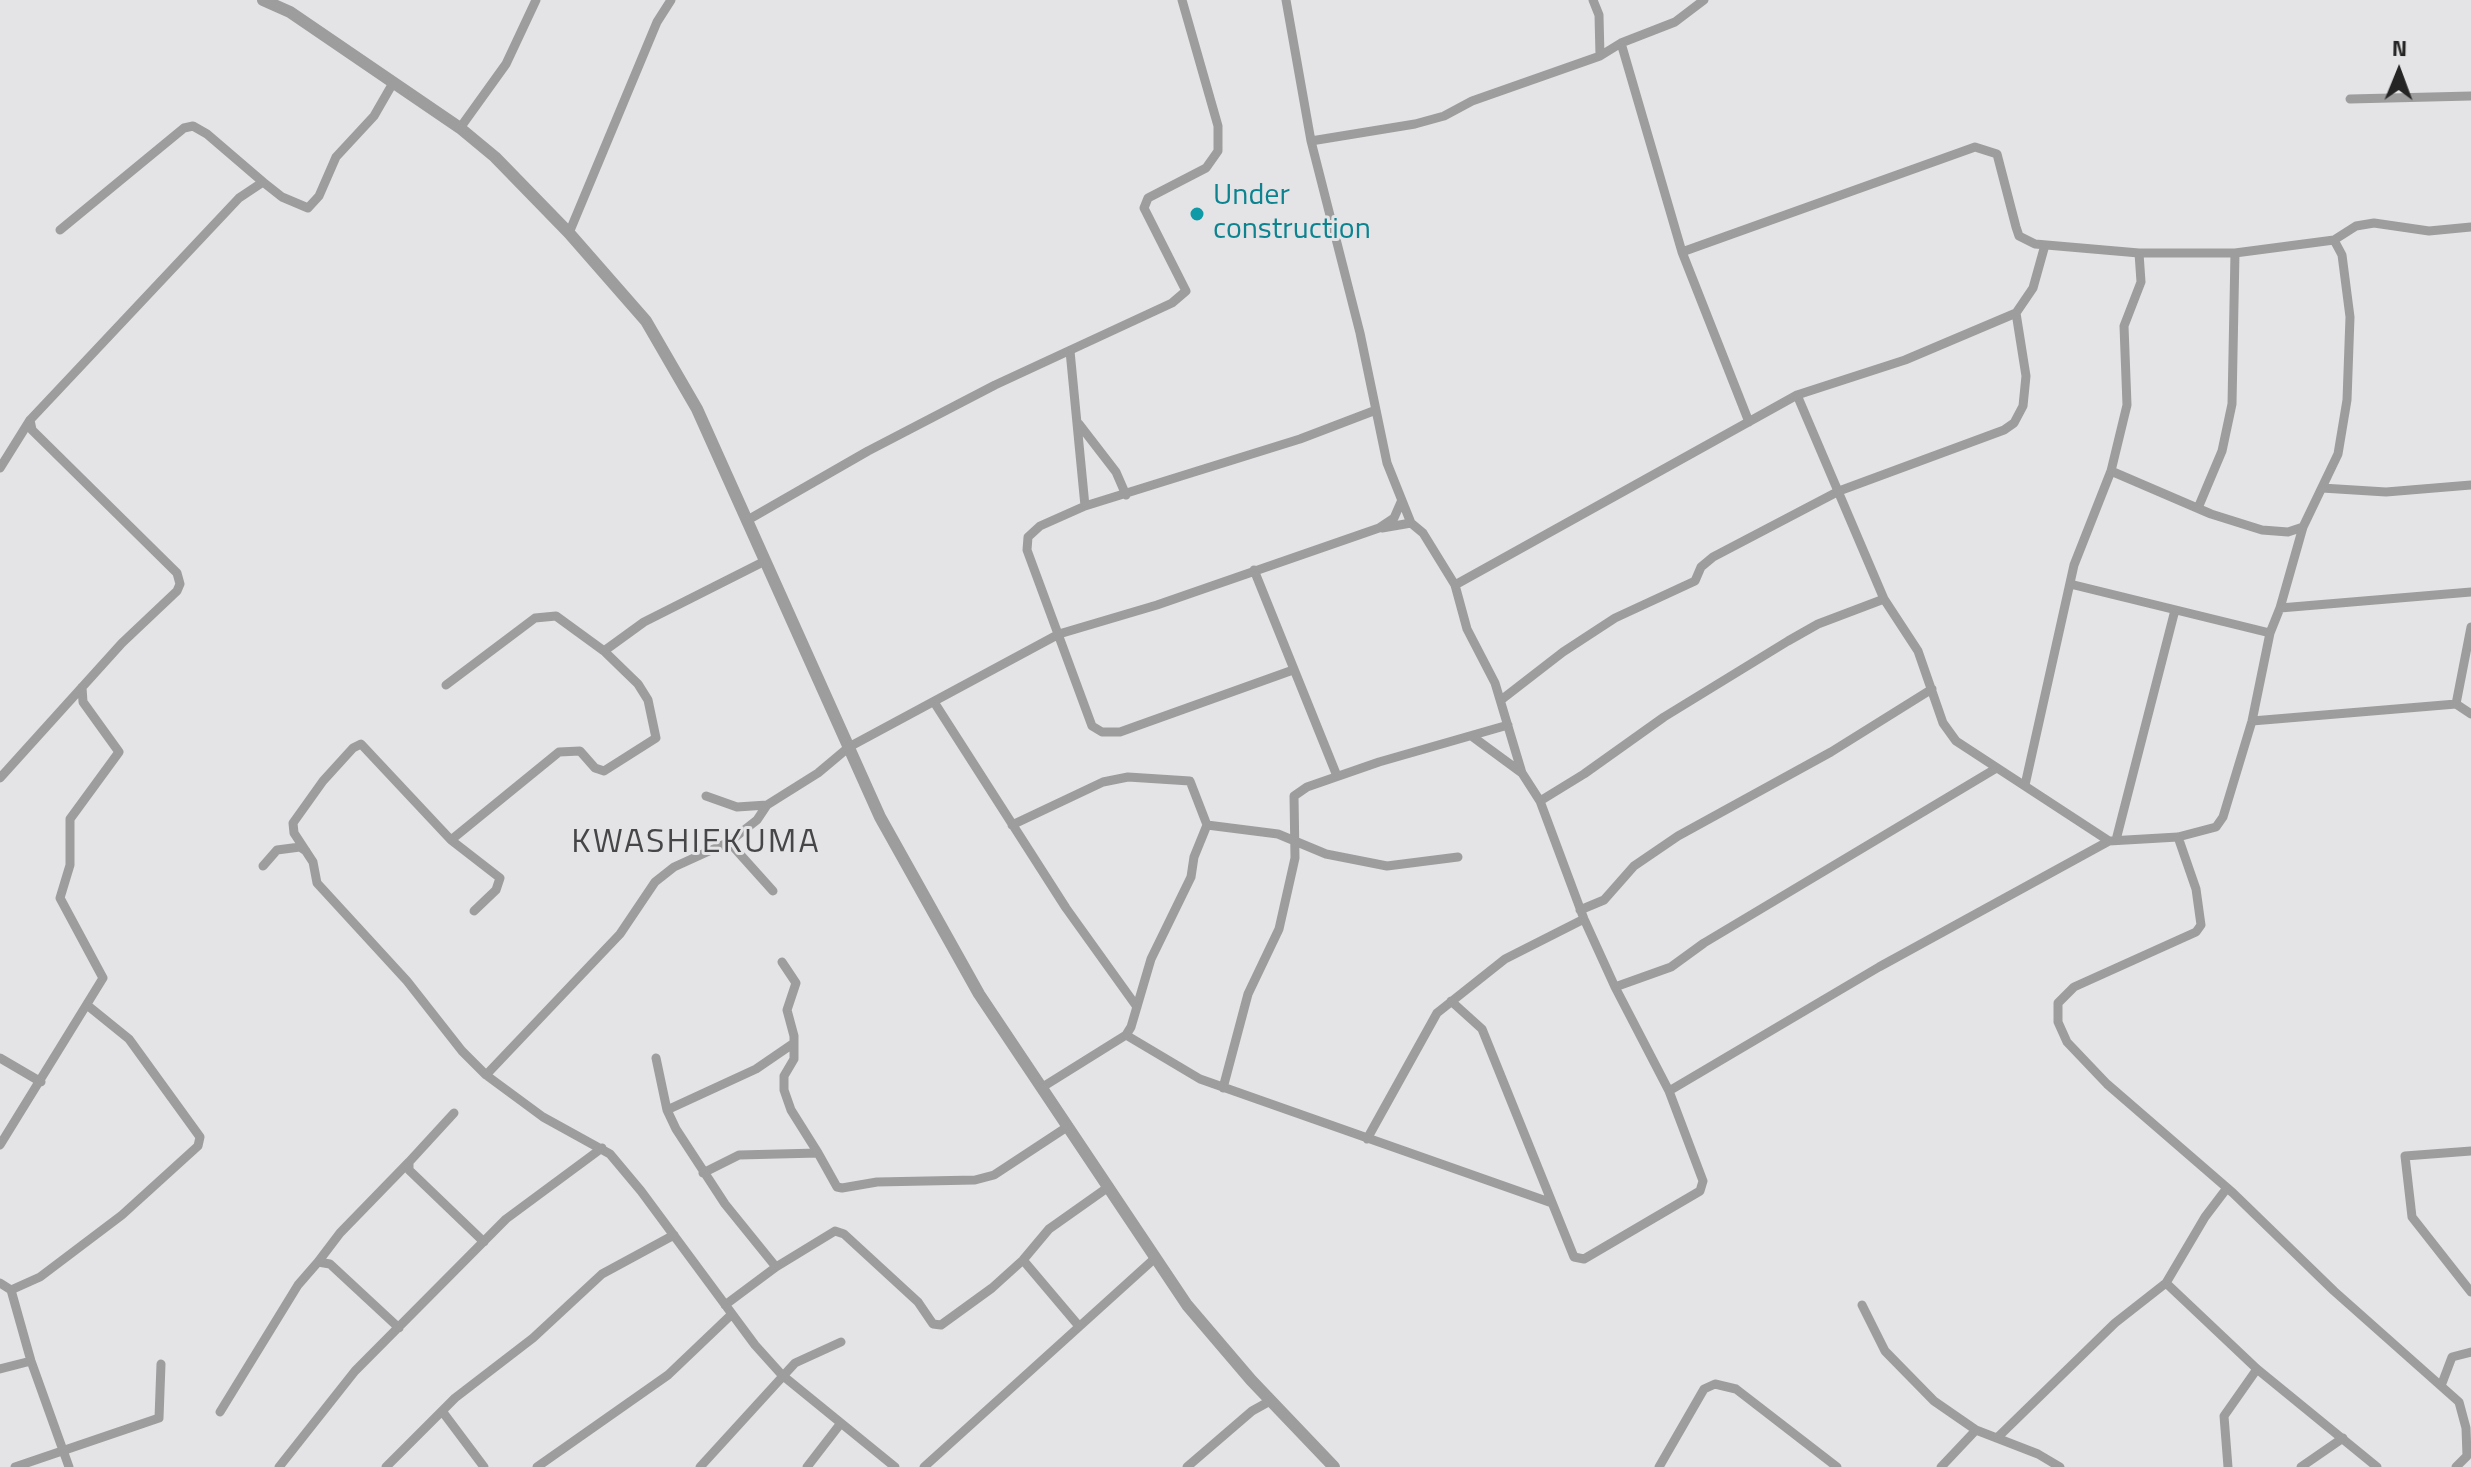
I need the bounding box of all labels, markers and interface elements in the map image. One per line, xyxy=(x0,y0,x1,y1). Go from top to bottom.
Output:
text: N xyxy=(2391,31,2407,65)
north arrow xyxy=(2359,32,2439,112)
place label: Under construction xyxy=(1213,179,1371,250)
marker: Under construction xyxy=(1188,205,1206,223)
district label: KWASHIEKUMA xyxy=(571,824,821,864)

